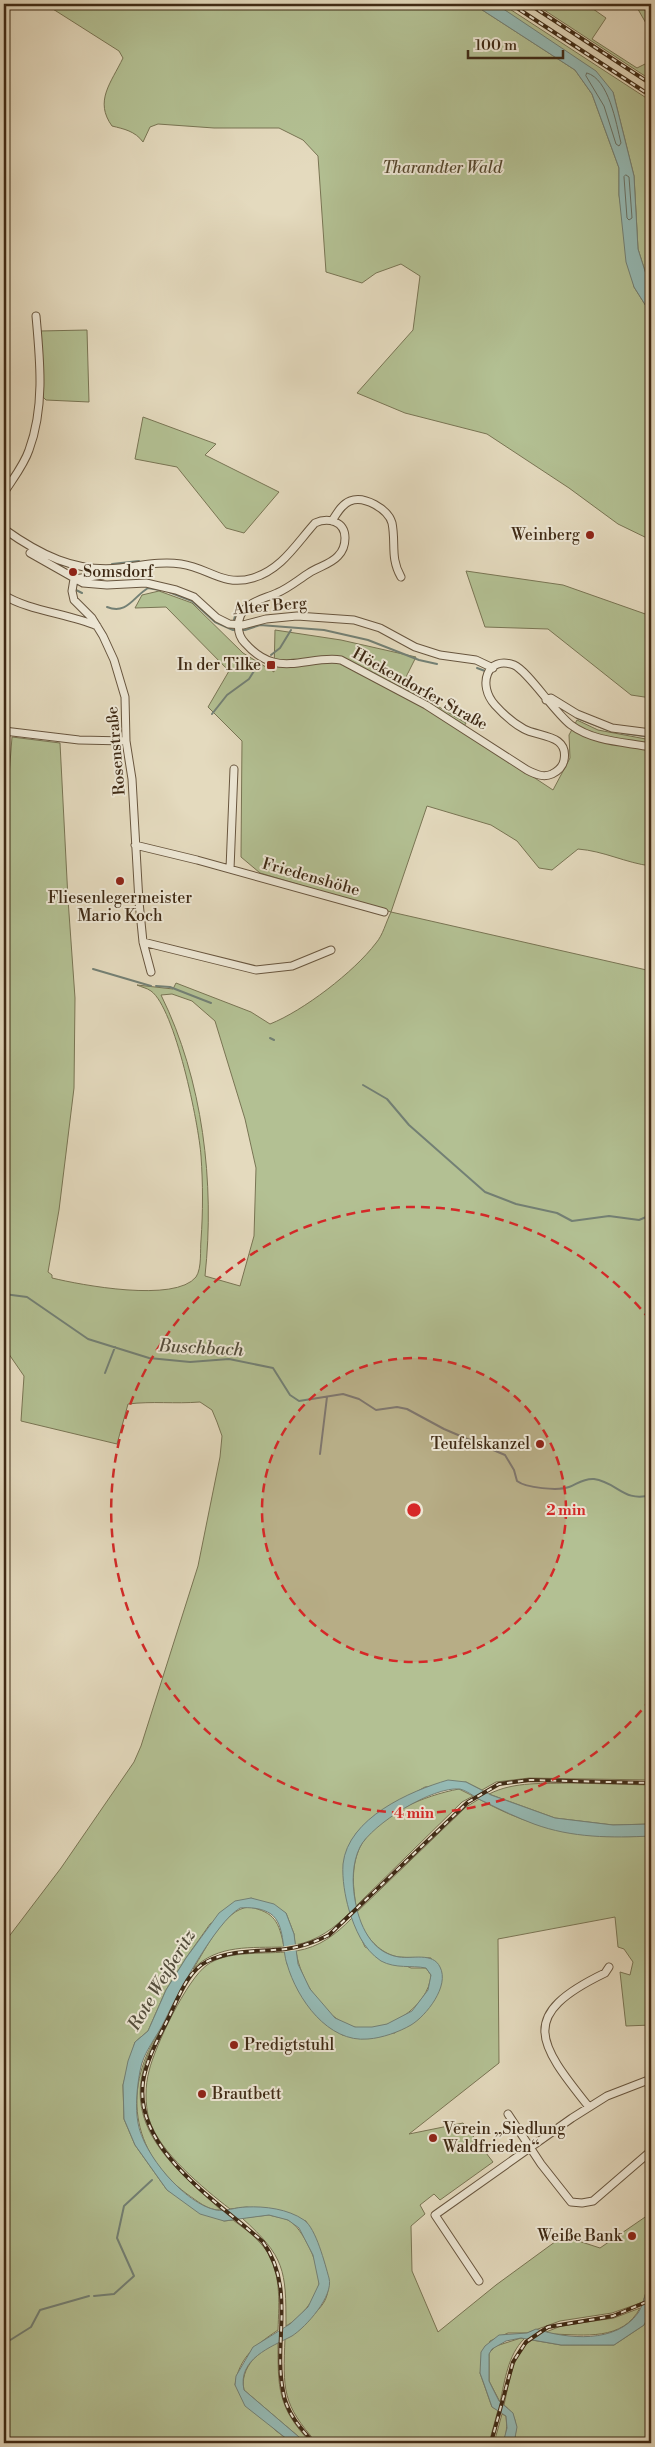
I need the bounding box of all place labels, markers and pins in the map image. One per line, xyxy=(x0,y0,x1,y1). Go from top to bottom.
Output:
place label: Weinberg xyxy=(510,525,581,545)
marker: Weinberg xyxy=(584,529,596,541)
place label: Somsdorf xyxy=(83,562,155,582)
marker: Somsdorf xyxy=(67,566,79,578)
place label: In der Tilke xyxy=(177,655,261,675)
marker: In der Tilke xyxy=(265,659,277,671)
marker: Fliesenlegermeister Mario Koch xyxy=(114,875,126,887)
place label: Fliesenlegermeister Mario Koch xyxy=(48,888,192,926)
place label: Teufelskanzel xyxy=(431,1434,530,1454)
marker: Teufelskanzel xyxy=(534,1438,546,1450)
centre of rings xyxy=(405,1501,423,1519)
place label: Predigtstuhl xyxy=(244,2035,335,2055)
marker: Predigtstuhl xyxy=(228,2039,240,2051)
place label: Brautbett xyxy=(211,2084,282,2104)
marker: Brautbett xyxy=(196,2088,208,2100)
place label: Verein „Siedlung Waldfrieden“ xyxy=(442,2119,566,2157)
marker: Verein „Siedlung Waldfrieden“ xyxy=(427,2132,439,2144)
place label: Weiße Bank xyxy=(537,2226,624,2246)
marker: Weiße Bank xyxy=(626,2230,638,2242)

